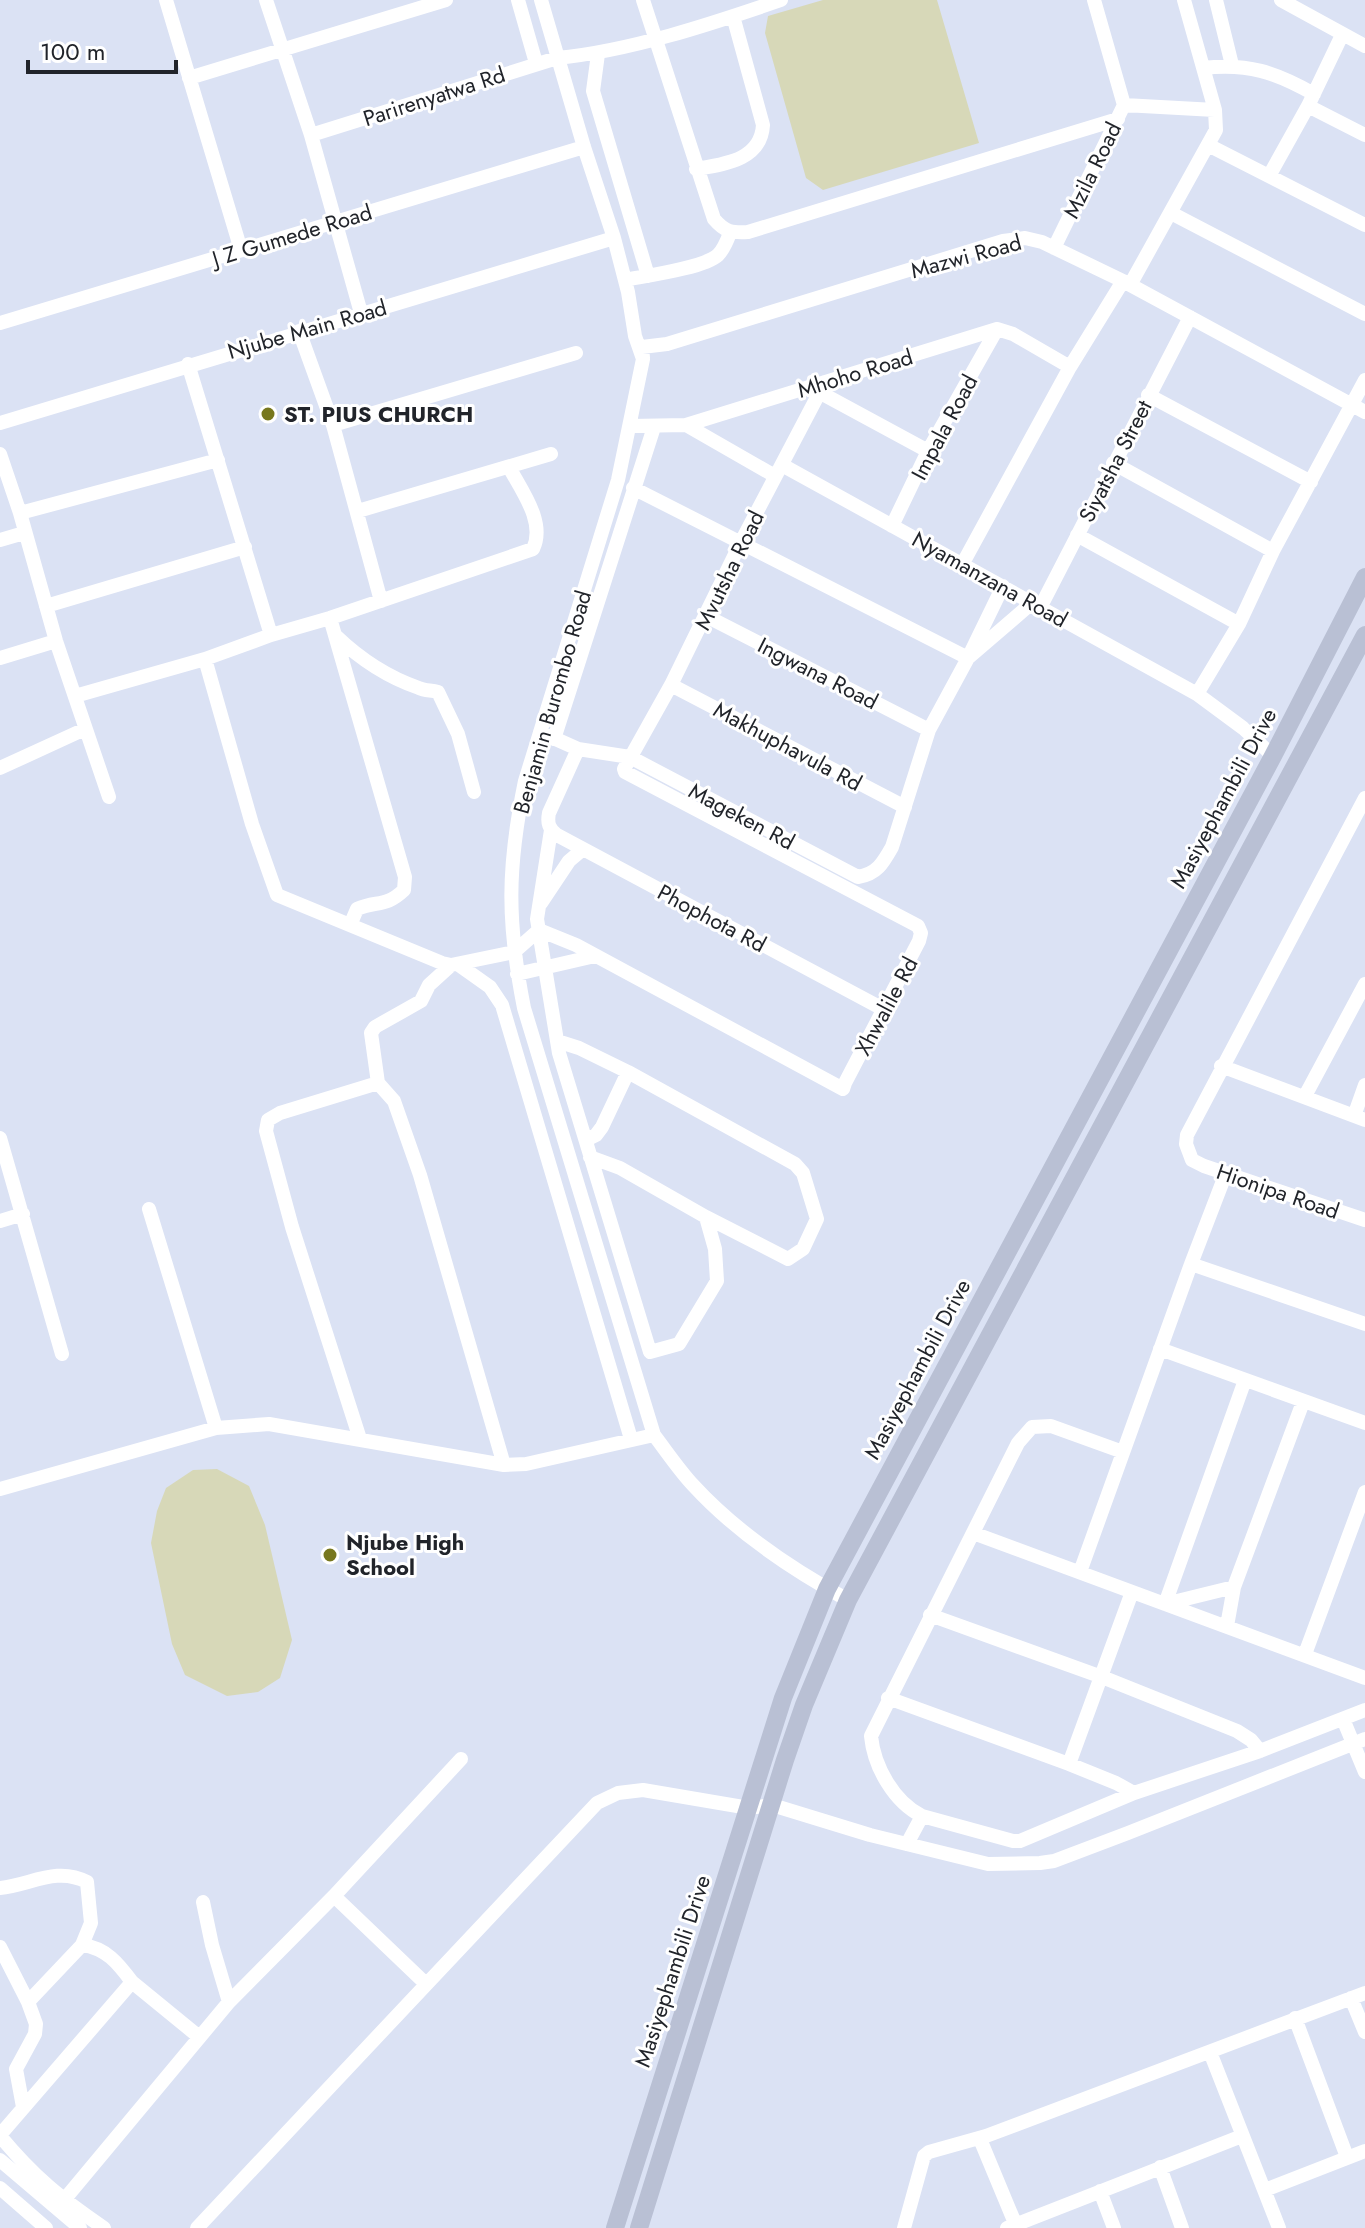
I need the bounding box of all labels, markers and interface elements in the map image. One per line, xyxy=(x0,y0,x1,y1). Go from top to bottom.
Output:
scale bar xyxy=(28,24,176,74)
text: 100 m xyxy=(40,34,106,69)
street label: Parirenyatwa Rd xyxy=(359,58,509,134)
street label: Mzila Road xyxy=(1055,117,1129,223)
street label: J Z Gumede Road xyxy=(205,196,376,275)
street label: Mazwi Road xyxy=(907,226,1025,286)
street label: Njube Main Road xyxy=(224,291,390,367)
street label: Mhoho Road xyxy=(793,340,917,406)
street label: Impala Road xyxy=(903,369,985,485)
street label: Siyatsha Street xyxy=(1070,394,1160,528)
place label: ST. PIUS CHURCH xyxy=(284,398,473,430)
marker: ST. PIUS CHURCH xyxy=(259,405,277,423)
street label: Mvutsha Road xyxy=(686,505,772,635)
street label: Nyamanzana Road xyxy=(906,523,1074,635)
street label: Benjamin Burombo Road xyxy=(505,587,599,817)
street label: Ingwana Road xyxy=(752,629,884,717)
street label: Makhuphavula Rd xyxy=(708,693,868,799)
street label: Masiyephambili Drive xyxy=(1162,702,1284,894)
street label: Mageken Rd xyxy=(683,775,801,857)
street label: Phophota Rd xyxy=(652,876,772,960)
street label: Xhwalile Rd xyxy=(847,951,925,1061)
street label: Hionipa Road xyxy=(1212,1155,1344,1227)
street label: Masiyephambili Drive xyxy=(856,1273,978,1465)
place label: Njube High School xyxy=(346,1526,464,1583)
marker: Njube High School xyxy=(321,1546,339,1564)
street label: Masiyephambili Drive xyxy=(626,1871,718,2071)

